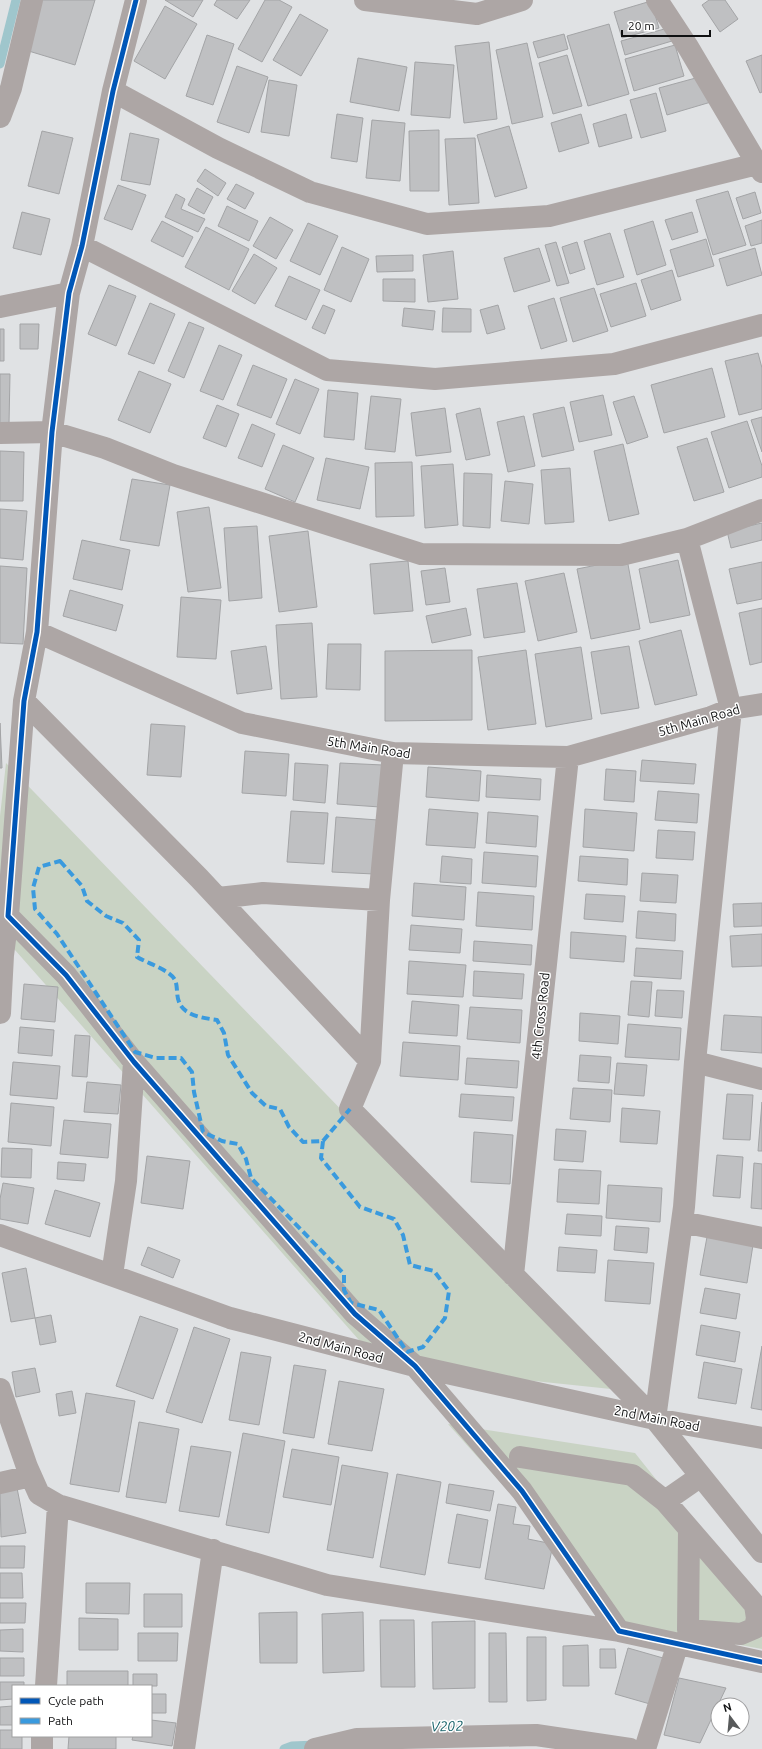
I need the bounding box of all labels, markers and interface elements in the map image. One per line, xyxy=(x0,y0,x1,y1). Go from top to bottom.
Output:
scale bar xyxy=(622,12,710,38)
text: 20 m xyxy=(628,19,655,32)
street label: 5th Main Road xyxy=(657,702,741,738)
street label: 5th Main Road xyxy=(326,733,412,761)
street label: 4th Cross Road xyxy=(528,972,552,1060)
street label: 2nd Main Road xyxy=(297,1329,385,1365)
street label: 2nd Main Road xyxy=(613,1403,701,1433)
legend xyxy=(12,1685,152,1737)
text: Cycle path xyxy=(48,1694,104,1707)
north arrow xyxy=(710,1697,750,1737)
text: N xyxy=(722,1700,733,1714)
text: Path xyxy=(48,1714,73,1727)
water label: V202 xyxy=(431,1717,464,1735)

